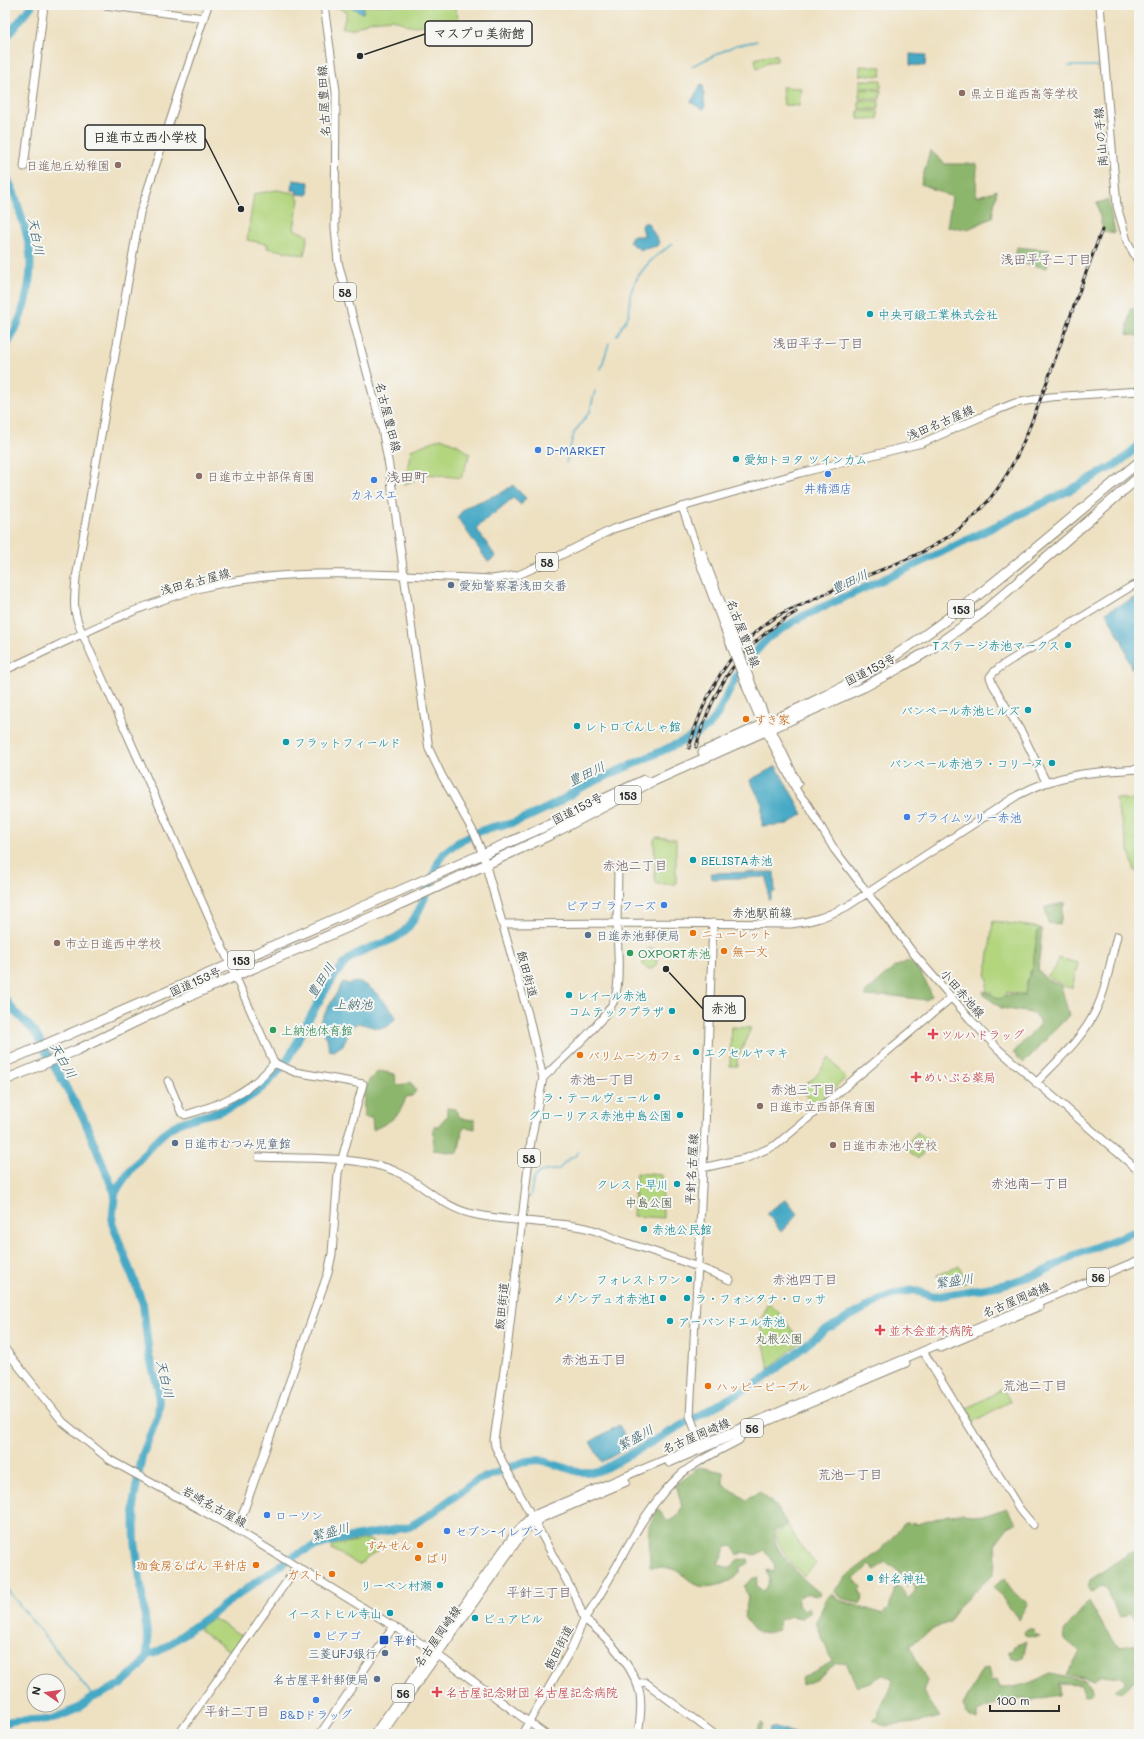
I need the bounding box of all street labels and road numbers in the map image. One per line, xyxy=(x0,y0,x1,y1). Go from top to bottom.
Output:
street label: 名古屋豊田線 xyxy=(313,65,333,137)
street label: 南山の手線 xyxy=(1089,106,1111,168)
road number: 58 xyxy=(334,283,356,301)
street label: 名古屋豊田線 xyxy=(373,380,405,454)
street label: 浅田名古屋線 xyxy=(904,401,976,443)
road number: 58 xyxy=(536,553,558,571)
street label: 浅田名古屋線 xyxy=(158,564,232,598)
street label: 名古屋豊田線 xyxy=(724,597,764,669)
road number: 153 xyxy=(948,600,974,618)
street label: 国道153号 xyxy=(842,649,898,689)
road number: 153 xyxy=(615,786,641,804)
street label: 国道153号 xyxy=(549,788,605,828)
street label: 赤池駅前線 xyxy=(732,904,792,920)
street label: 飯田街道 xyxy=(514,949,542,999)
road number: 153 xyxy=(228,951,254,969)
street label: 国道153号 xyxy=(166,962,224,1000)
street label: 小田赤池線 xyxy=(937,965,989,1021)
street label: 平針名古屋線 xyxy=(681,1133,701,1205)
road number: 58 xyxy=(518,1149,540,1167)
road number: 56 xyxy=(1087,1268,1109,1286)
street label: 名古屋岡崎線 xyxy=(980,1278,1052,1320)
street label: 飯田街道 xyxy=(491,1281,511,1331)
street label: 名古屋岡崎線 xyxy=(660,1414,732,1456)
road number: 56 xyxy=(741,1419,763,1437)
street label: 岩崎名古屋線 xyxy=(180,1482,250,1530)
street label: 名古屋岡崎線 xyxy=(410,1602,464,1670)
street label: 飯田街道 xyxy=(540,1622,576,1672)
road number: 56 xyxy=(392,1684,414,1702)

